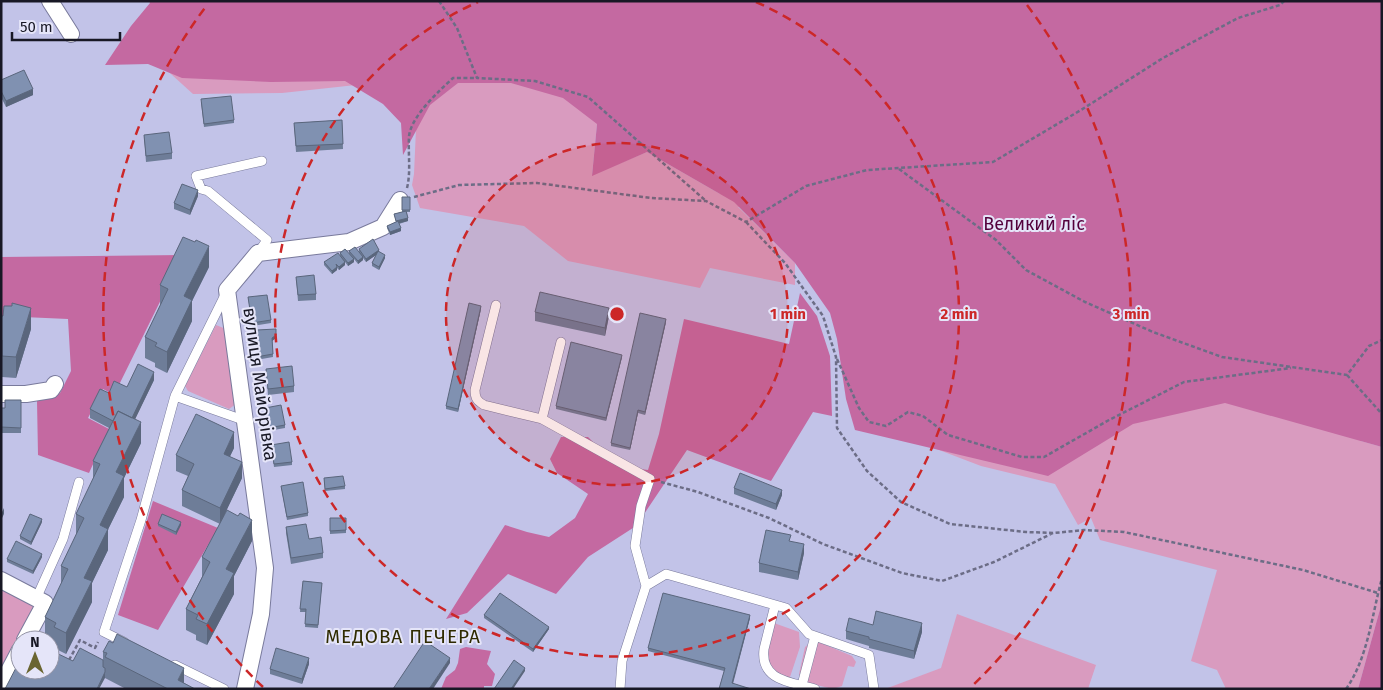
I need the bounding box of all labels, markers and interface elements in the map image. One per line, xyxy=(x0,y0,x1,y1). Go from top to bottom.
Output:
scale bar xyxy=(12,10,120,42)
text: 50 m xyxy=(20,18,53,36)
park label: Великий ліс xyxy=(983,213,1085,235)
centre of rings xyxy=(608,305,626,323)
text: 1 min xyxy=(770,305,806,323)
text: 2 min xyxy=(941,305,977,323)
text: 3 min xyxy=(1112,305,1149,323)
street label: вулиця Майорівка xyxy=(238,306,282,462)
district label: МЕДОВА ПЕЧЕРА xyxy=(325,625,481,648)
north arrow xyxy=(10,630,60,680)
text: N xyxy=(30,634,40,651)

